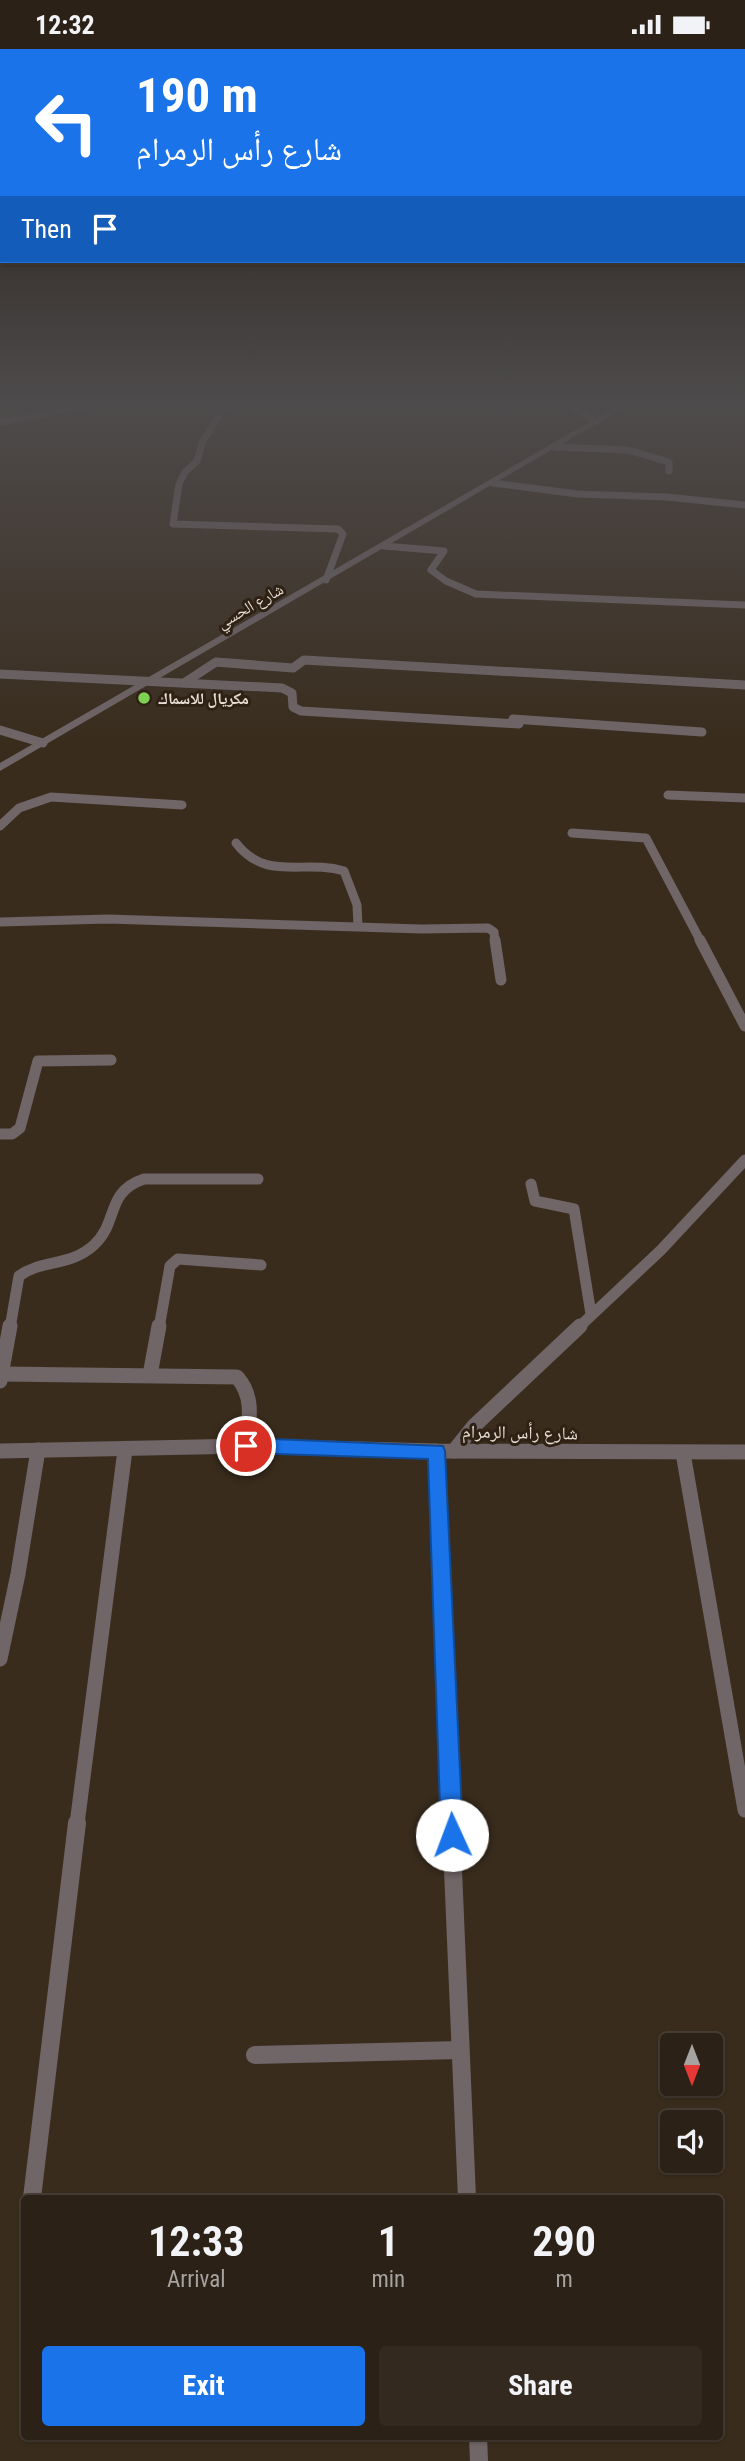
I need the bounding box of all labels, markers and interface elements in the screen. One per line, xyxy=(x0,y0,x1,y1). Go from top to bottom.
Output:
text: 12:32 xyxy=(35,10,95,40)
text: 190 m xyxy=(136,67,258,124)
icon: left xyxy=(21,77,112,168)
text: شارع رأس الرمرام xyxy=(136,130,342,168)
icon: arrive xyxy=(86,210,124,248)
text: Then xyxy=(21,214,72,244)
street label: شارع الحسي xyxy=(213,579,288,635)
place label: مكريال للاسماك xyxy=(158,689,249,708)
marker: مكريال للاسماك xyxy=(136,690,152,706)
pin xyxy=(216,1416,276,1476)
street label: شارع رأس الرمرام xyxy=(462,1420,578,1446)
icon: arrive xyxy=(227,1427,265,1465)
position arrow xyxy=(415,1798,489,1872)
north arrow xyxy=(660,2033,723,2097)
map controls xyxy=(660,2033,723,2173)
button: sound xyxy=(660,2110,723,2173)
text: 12:33 xyxy=(148,2217,244,2266)
text: 1 xyxy=(378,2217,399,2266)
text: 290 xyxy=(532,2217,596,2266)
text: Arrival xyxy=(167,2266,225,2293)
text: min xyxy=(371,2266,405,2293)
text: m xyxy=(555,2266,573,2293)
button: Exit xyxy=(42,2346,365,2426)
button: Share xyxy=(379,2346,702,2426)

